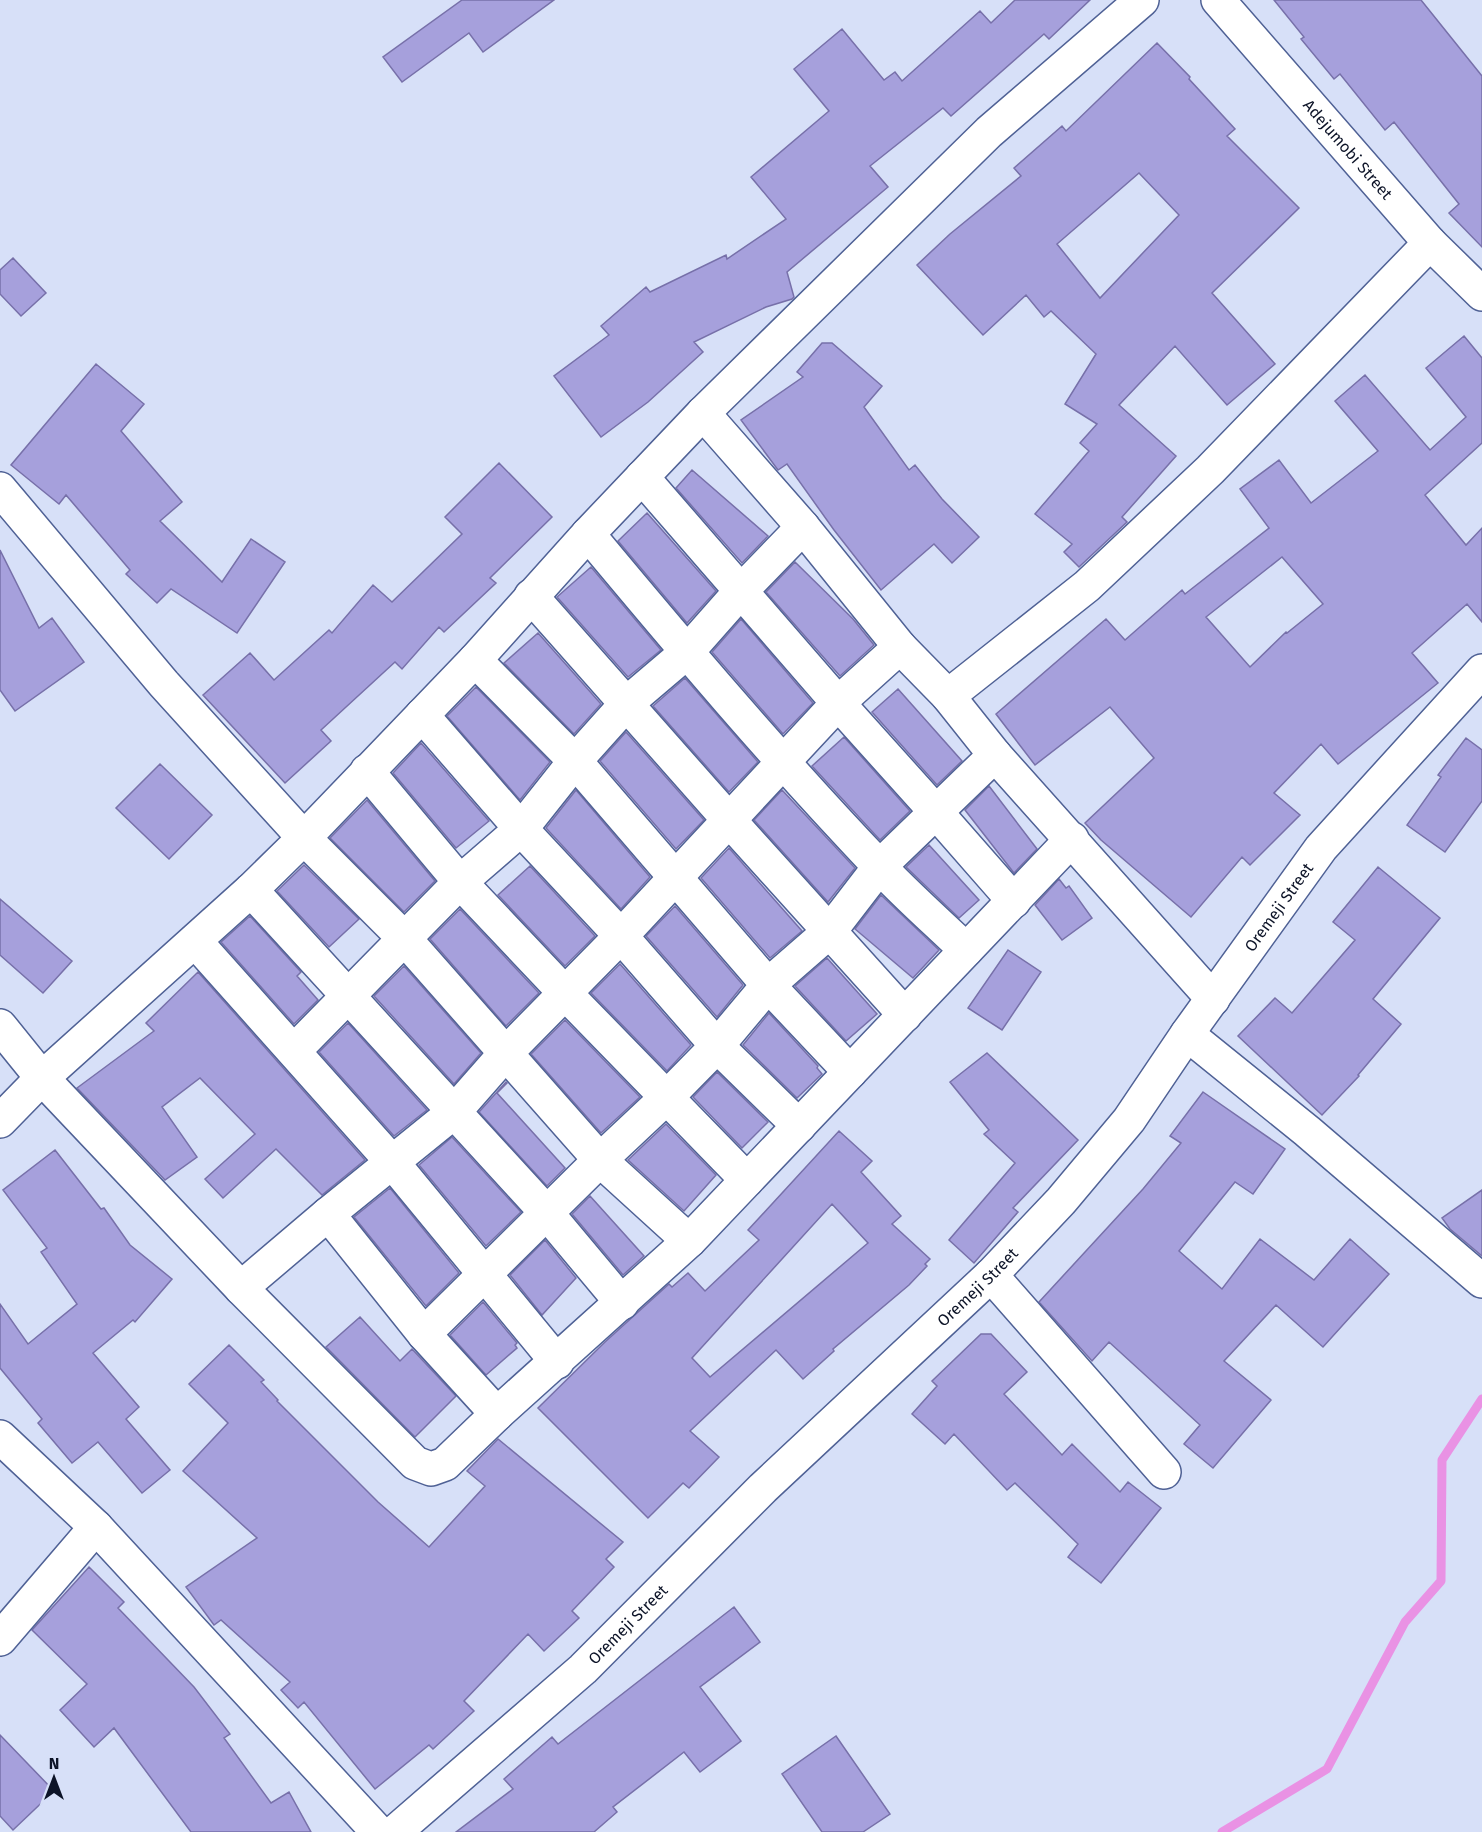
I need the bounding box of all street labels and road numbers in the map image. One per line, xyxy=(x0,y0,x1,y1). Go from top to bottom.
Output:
street label: Adejumobi Street xyxy=(1300,95,1397,203)
street label: Oremeji Street xyxy=(1240,859,1317,955)
street label: Oremeji Street xyxy=(933,1243,1022,1330)
street label: Oremeji Street xyxy=(584,1580,671,1668)

